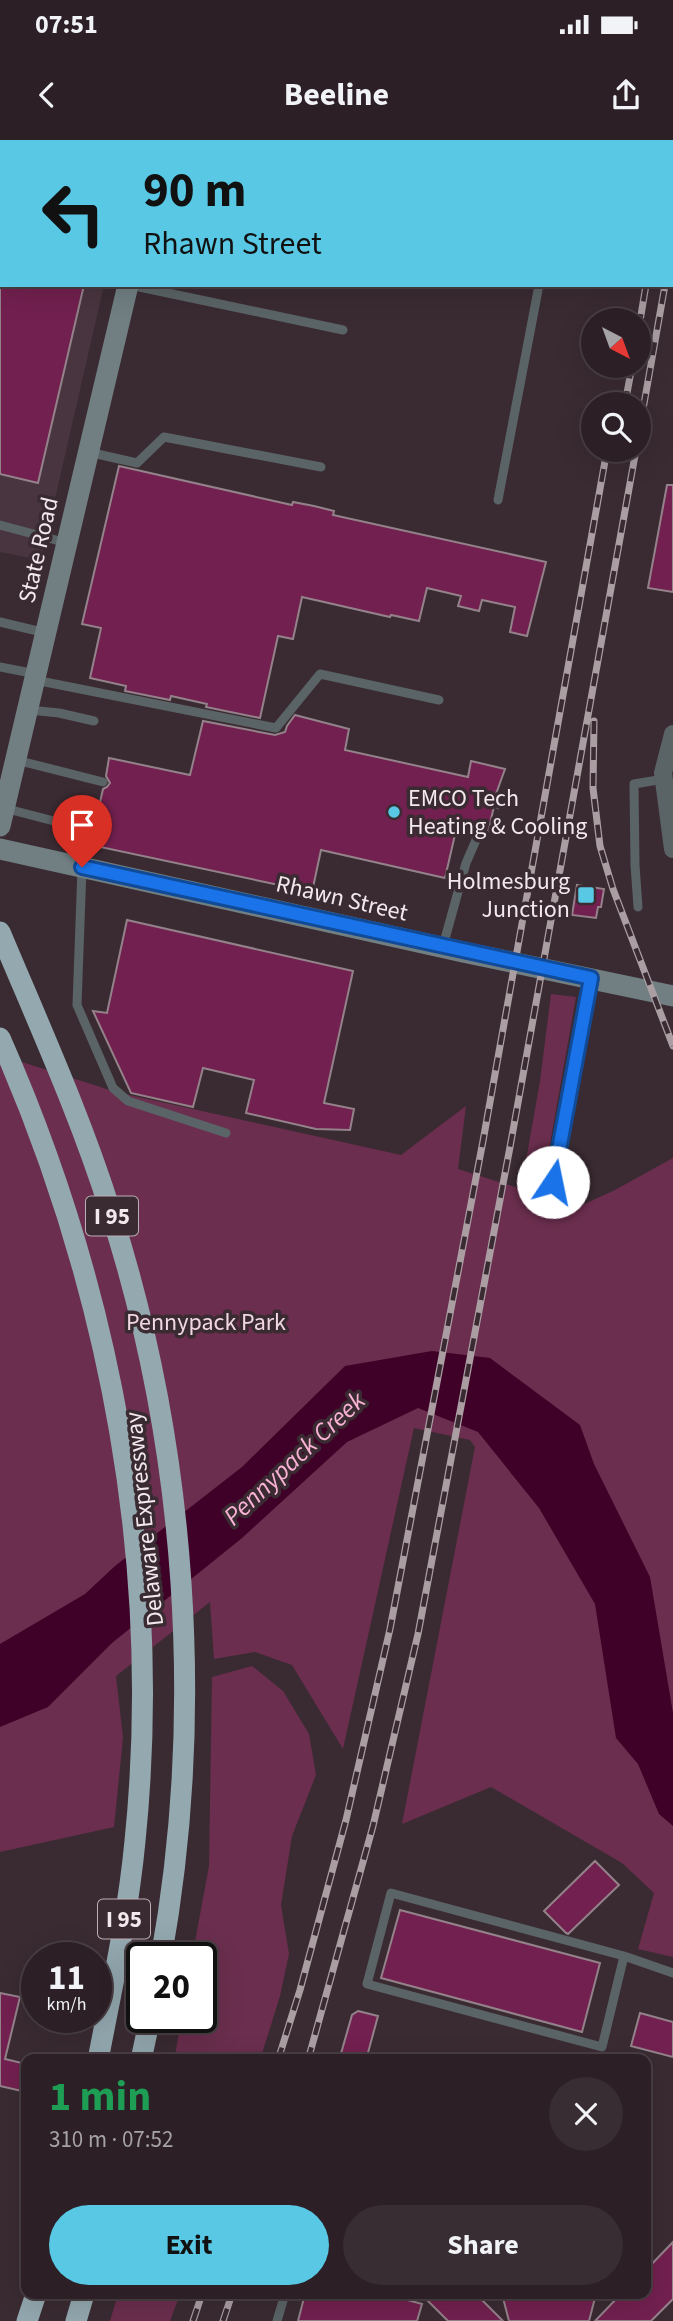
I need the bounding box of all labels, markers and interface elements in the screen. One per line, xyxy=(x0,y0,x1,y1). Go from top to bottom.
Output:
text: 07:51 xyxy=(35,6,98,43)
text: Beeline xyxy=(284,72,389,118)
icon: back xyxy=(28,76,66,114)
icon: share xyxy=(607,76,645,114)
text: 90 m xyxy=(143,156,247,226)
icon: left xyxy=(28,168,119,259)
text: Rhawn Street xyxy=(143,221,322,267)
north arrow xyxy=(581,308,651,378)
map controls xyxy=(581,308,651,462)
button: search xyxy=(581,392,651,462)
street label: State Road xyxy=(9,494,68,606)
place label: EMCO Tech Heating & Cooling xyxy=(408,781,587,844)
pin xyxy=(52,795,112,867)
marker: EMCO Tech Heating & Cooling xyxy=(386,804,402,820)
icon: arrive xyxy=(63,806,101,844)
place label: Holmesburg Junction xyxy=(447,864,570,927)
street label: Rhawn Street xyxy=(273,866,411,931)
marker: Holmesburg Junction xyxy=(576,885,596,905)
position arrow xyxy=(516,1145,590,1219)
road number: I 95 xyxy=(86,1196,138,1236)
park label: Pennypack Park xyxy=(126,1305,286,1340)
water label: Pennypack Creek xyxy=(215,1382,374,1534)
street label: Delaware Expressway xyxy=(116,1410,173,1628)
road number: I 95 xyxy=(98,1900,150,1938)
speed limit sign: 20 xyxy=(126,1942,217,2033)
text: 11 xyxy=(48,1953,85,2003)
text: km/h xyxy=(47,1992,86,2017)
text: 1 min xyxy=(49,2067,151,2127)
button: close xyxy=(549,2077,623,2151)
text: 310 m · 07:52 xyxy=(49,2123,173,2156)
button: Exit xyxy=(49,2205,329,2285)
button: Share xyxy=(343,2205,623,2285)

